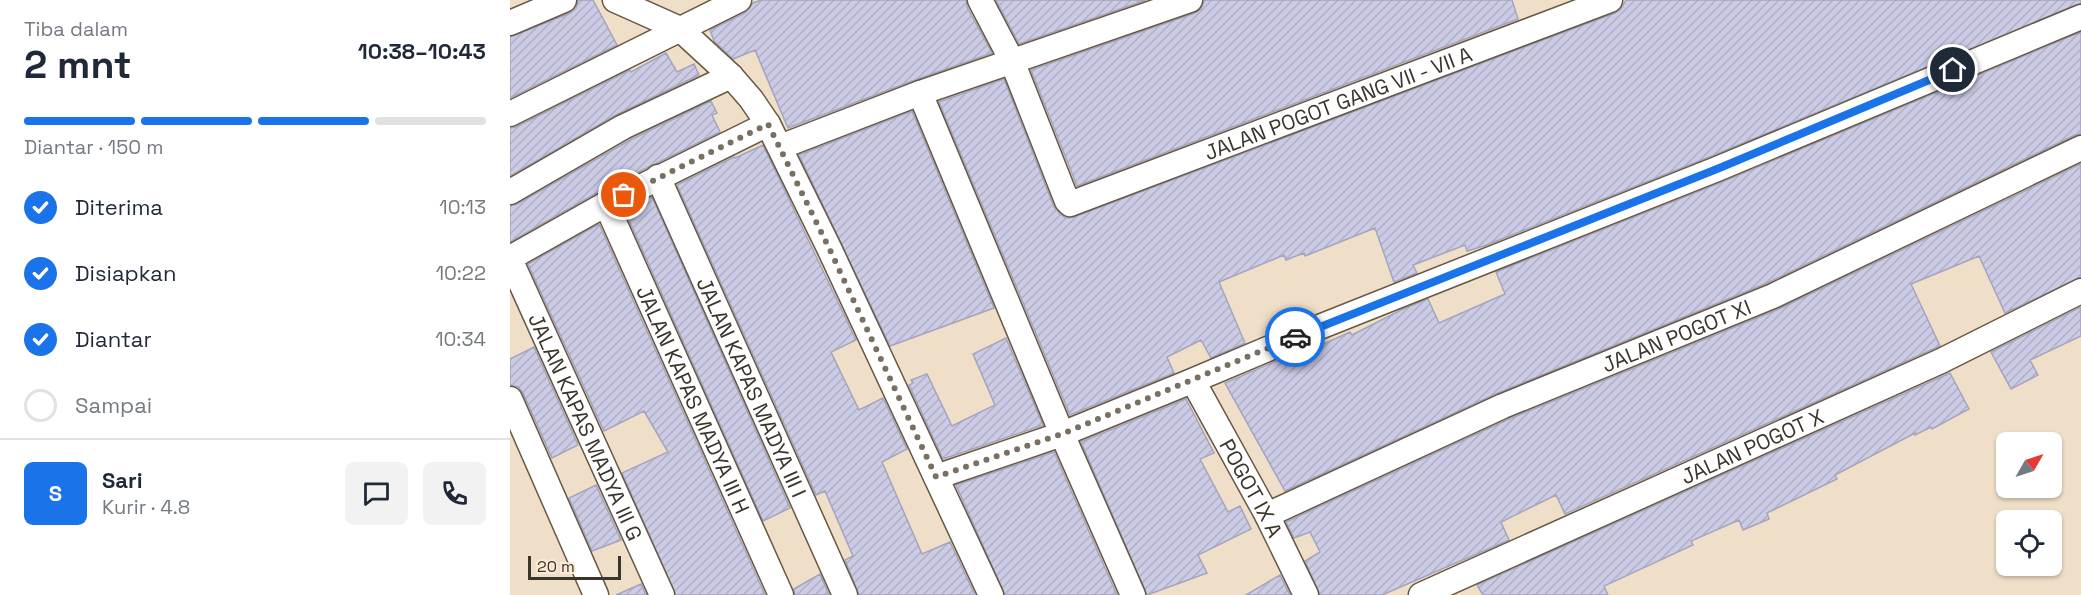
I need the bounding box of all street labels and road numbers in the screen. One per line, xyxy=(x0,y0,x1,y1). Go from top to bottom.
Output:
street label: JALAN POGOT GANG VII - VII A xyxy=(1200,40,1476,166)
street label: JALAN KAPAS MADYA III I xyxy=(691,273,813,501)
street label: JALAN KAPAS MADYA III H xyxy=(631,281,756,518)
street label: JALAN POGOT XI xyxy=(1598,293,1755,378)
street label: JALAN KAPAS MADYA III G xyxy=(523,309,649,545)
street label: JALAN POGOT X xyxy=(1676,402,1828,490)
street label: POGOT IX A xyxy=(1214,434,1289,542)

